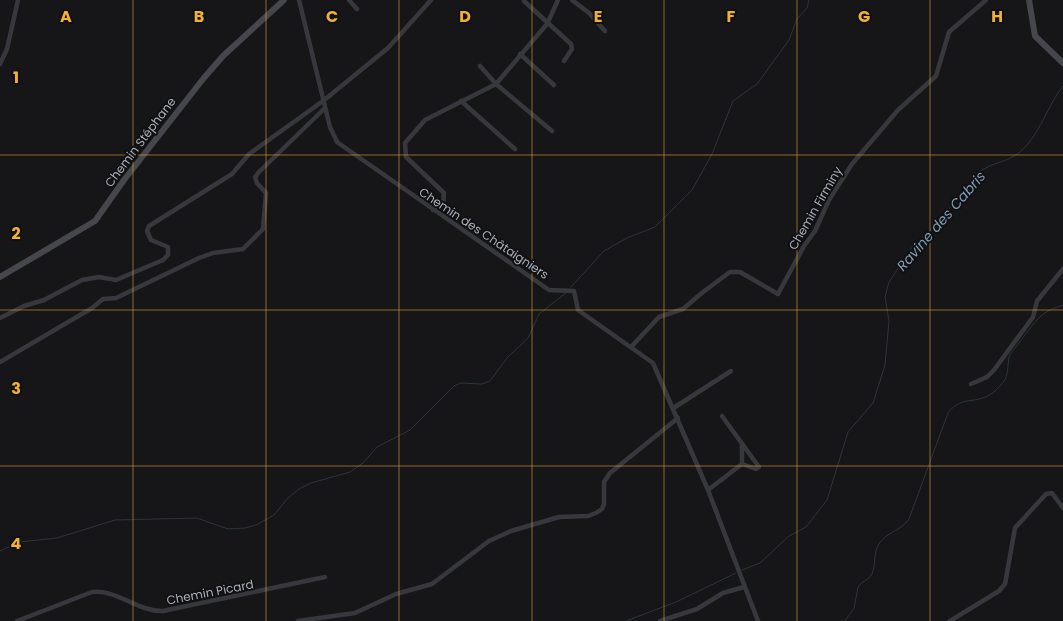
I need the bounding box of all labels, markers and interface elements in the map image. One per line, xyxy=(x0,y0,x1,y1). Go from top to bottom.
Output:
text: A xyxy=(60,5,72,28)
text: B xyxy=(194,5,204,28)
text: C xyxy=(326,5,338,28)
text: D xyxy=(459,5,471,28)
text: E xyxy=(594,5,602,28)
text: F xyxy=(727,5,736,28)
text: G xyxy=(858,5,870,28)
text: H xyxy=(991,5,1003,28)
text: 1 xyxy=(13,66,19,89)
street label: Chemin Stéphane xyxy=(101,94,179,190)
street label: Chemin Firminy xyxy=(784,163,846,253)
water label: Ravine des Cabris xyxy=(892,167,990,275)
street label: Chemin des Châtaigniers xyxy=(416,183,552,283)
text: 2 xyxy=(11,222,21,245)
text: 3 xyxy=(11,377,21,400)
text: 4 xyxy=(11,532,22,555)
street label: Chemin Picard xyxy=(165,575,255,609)

